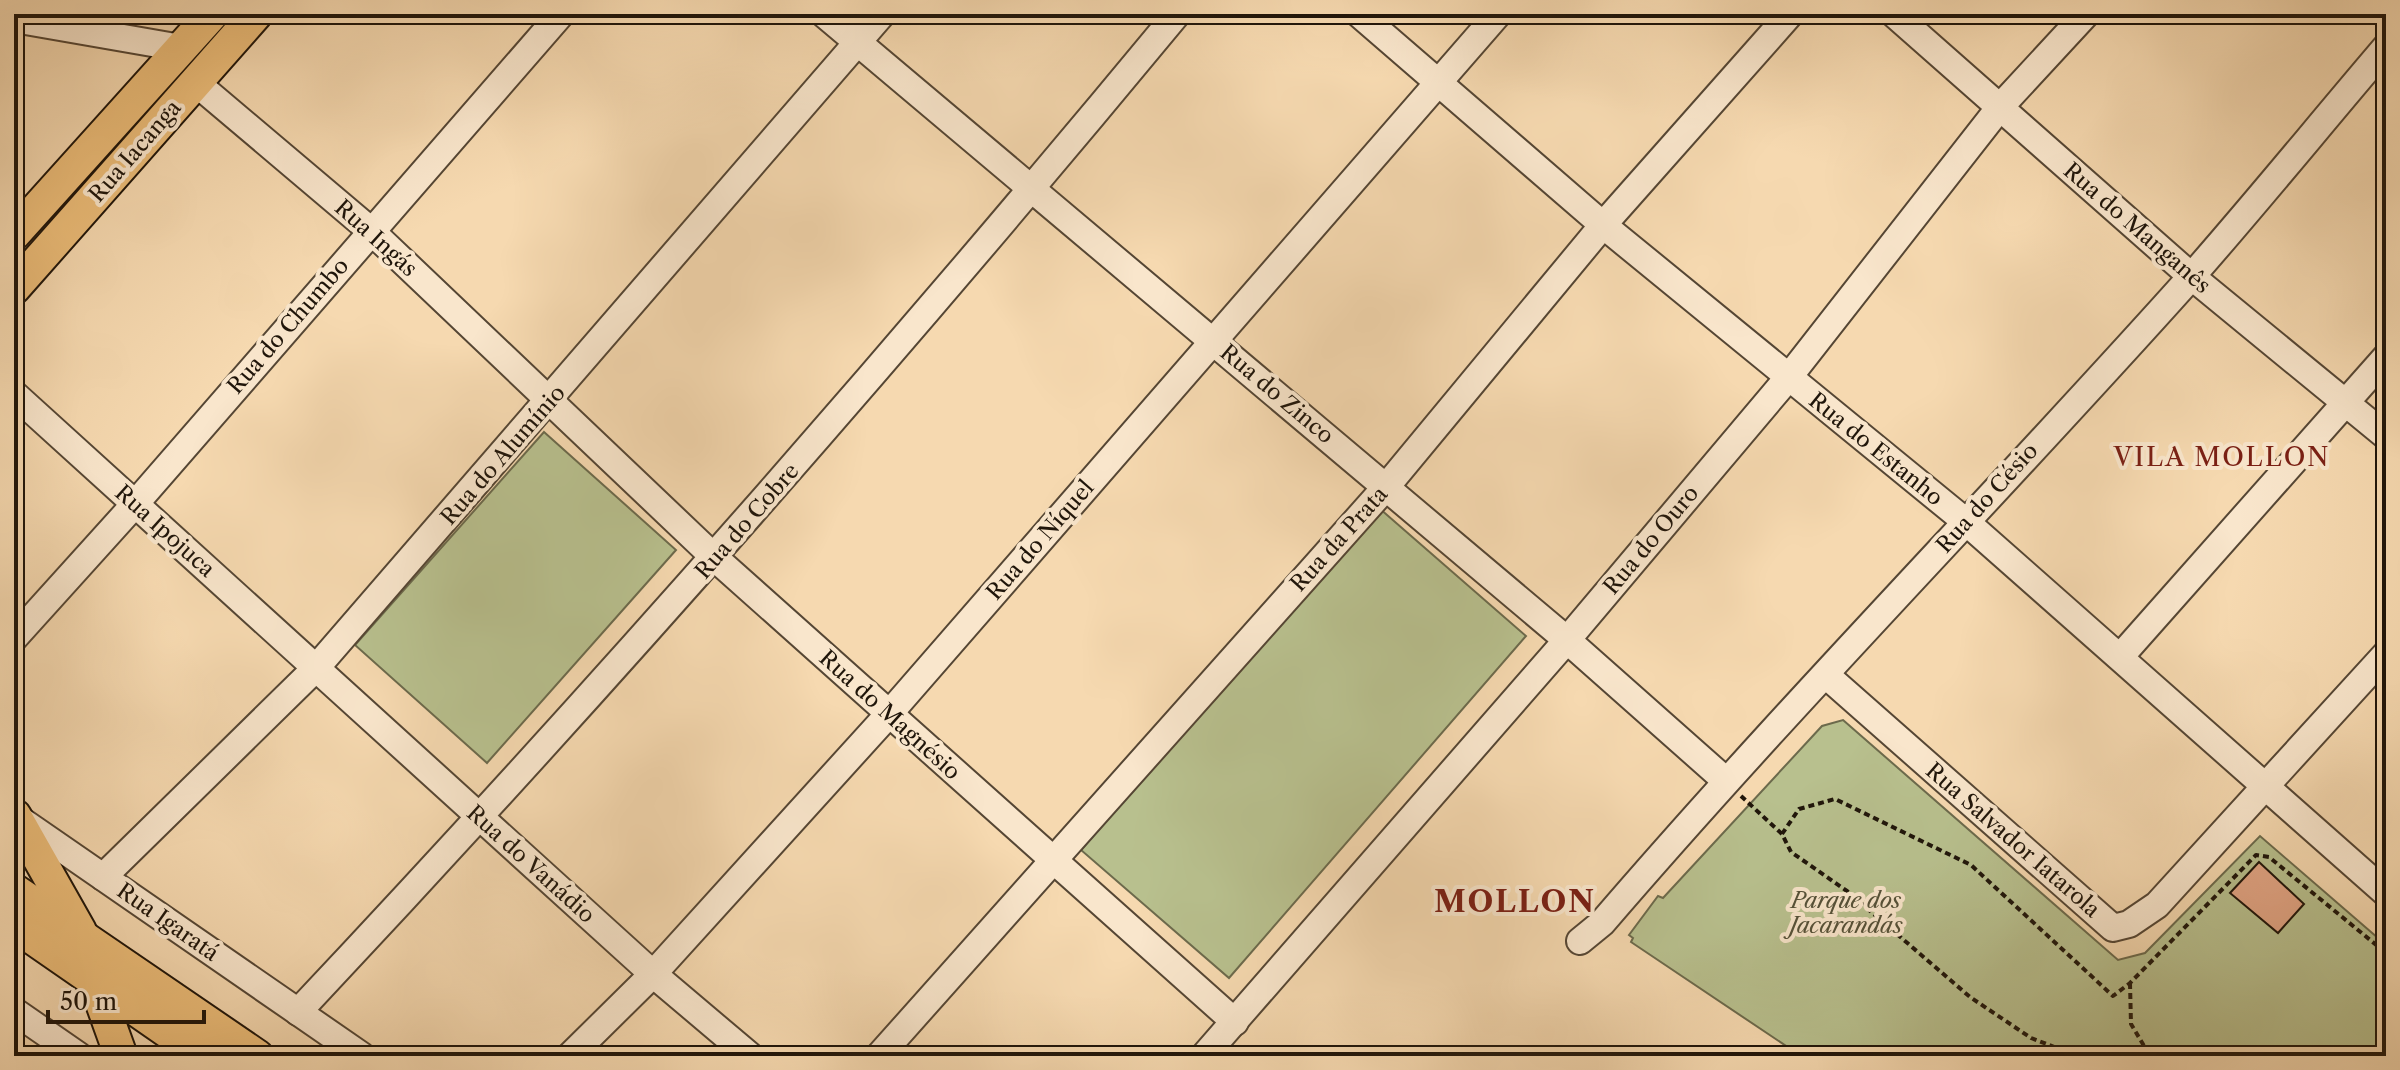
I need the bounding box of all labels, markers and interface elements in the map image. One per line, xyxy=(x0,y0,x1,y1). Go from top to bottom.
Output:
street label: Rua Iacanga xyxy=(83,94,187,208)
street label: Rua do Manganês xyxy=(2058,157,2216,299)
street label: Rua Ingás xyxy=(329,194,423,282)
street label: Rua do Chumbo xyxy=(222,253,354,399)
street label: Rua do Zinco xyxy=(1215,339,1339,449)
street label: Rua do Alumínio xyxy=(435,380,571,530)
street label: Rua do Estanho xyxy=(1804,387,1948,511)
street label: Rua do Césio xyxy=(1931,437,2043,559)
district label: VILA MOLLON xyxy=(2113,441,2330,473)
street label: Rua do Cobre xyxy=(689,458,805,584)
street label: Rua do Níquel xyxy=(981,474,1100,605)
street label: Rua Ipojuca xyxy=(110,479,221,583)
street label: Rua do Ouro xyxy=(1598,480,1704,600)
street label: Rua da Prata xyxy=(1285,481,1393,597)
street label: Rua do Magnésio xyxy=(814,645,966,785)
street label: Rua Salvador Iatarola xyxy=(1920,757,2106,923)
street label: Rua do Vanádio xyxy=(461,799,601,929)
street label: Rua Igaratá xyxy=(112,877,224,967)
district label: MOLLON xyxy=(1434,883,1596,920)
park label: Parque dos Jacarandás xyxy=(1783,887,1903,939)
scale bar xyxy=(48,974,204,1024)
text: 50 m xyxy=(60,987,117,1016)

